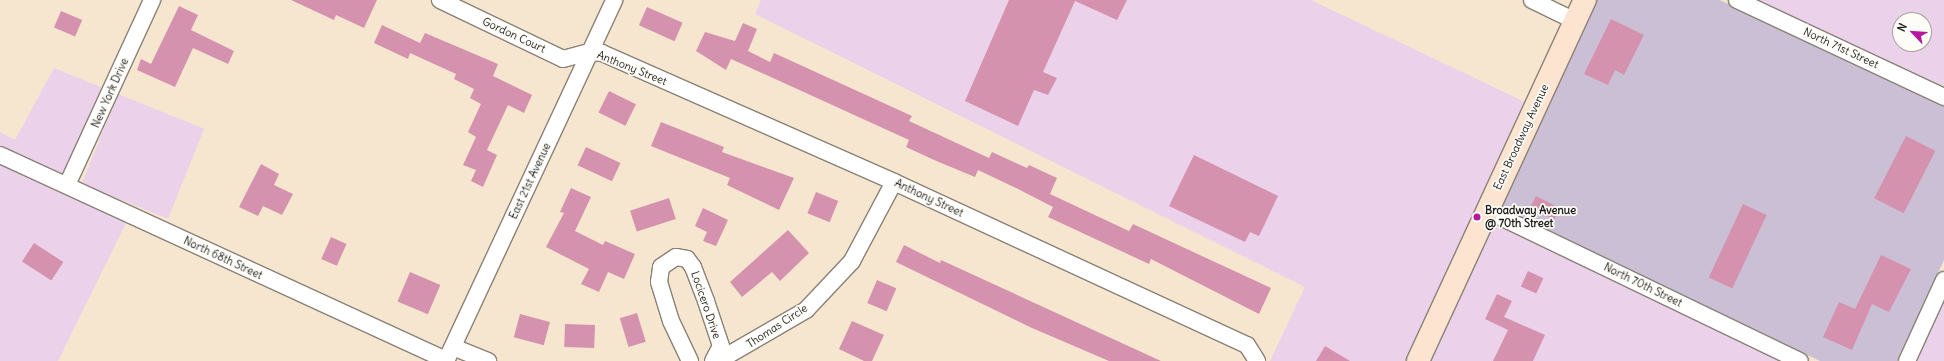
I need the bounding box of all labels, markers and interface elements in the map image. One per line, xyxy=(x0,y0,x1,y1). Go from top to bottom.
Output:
north arrow xyxy=(1892,12,1932,52)
street label: Gordon Court xyxy=(480,15,548,55)
text: N xyxy=(1894,21,1910,34)
street label: North 71st Street xyxy=(1801,25,1881,71)
street label: Anthony Street xyxy=(595,48,669,88)
street label: New York Drive xyxy=(89,56,131,130)
street label: East Broadway Avenue xyxy=(1491,82,1551,192)
street label: East 21st Avenue xyxy=(507,141,553,221)
street label: Anthony Street xyxy=(893,176,965,220)
place label: Broadway Avenue @ 70th Street xyxy=(1485,204,1576,230)
marker: Broadway Avenue @ 70th Street xyxy=(1472,212,1482,222)
street label: North 68th Street xyxy=(181,234,265,282)
street label: North 70th Street xyxy=(1602,260,1684,310)
street label: Locicero Drive xyxy=(688,269,724,341)
street label: Thomas Circle xyxy=(744,301,810,351)

